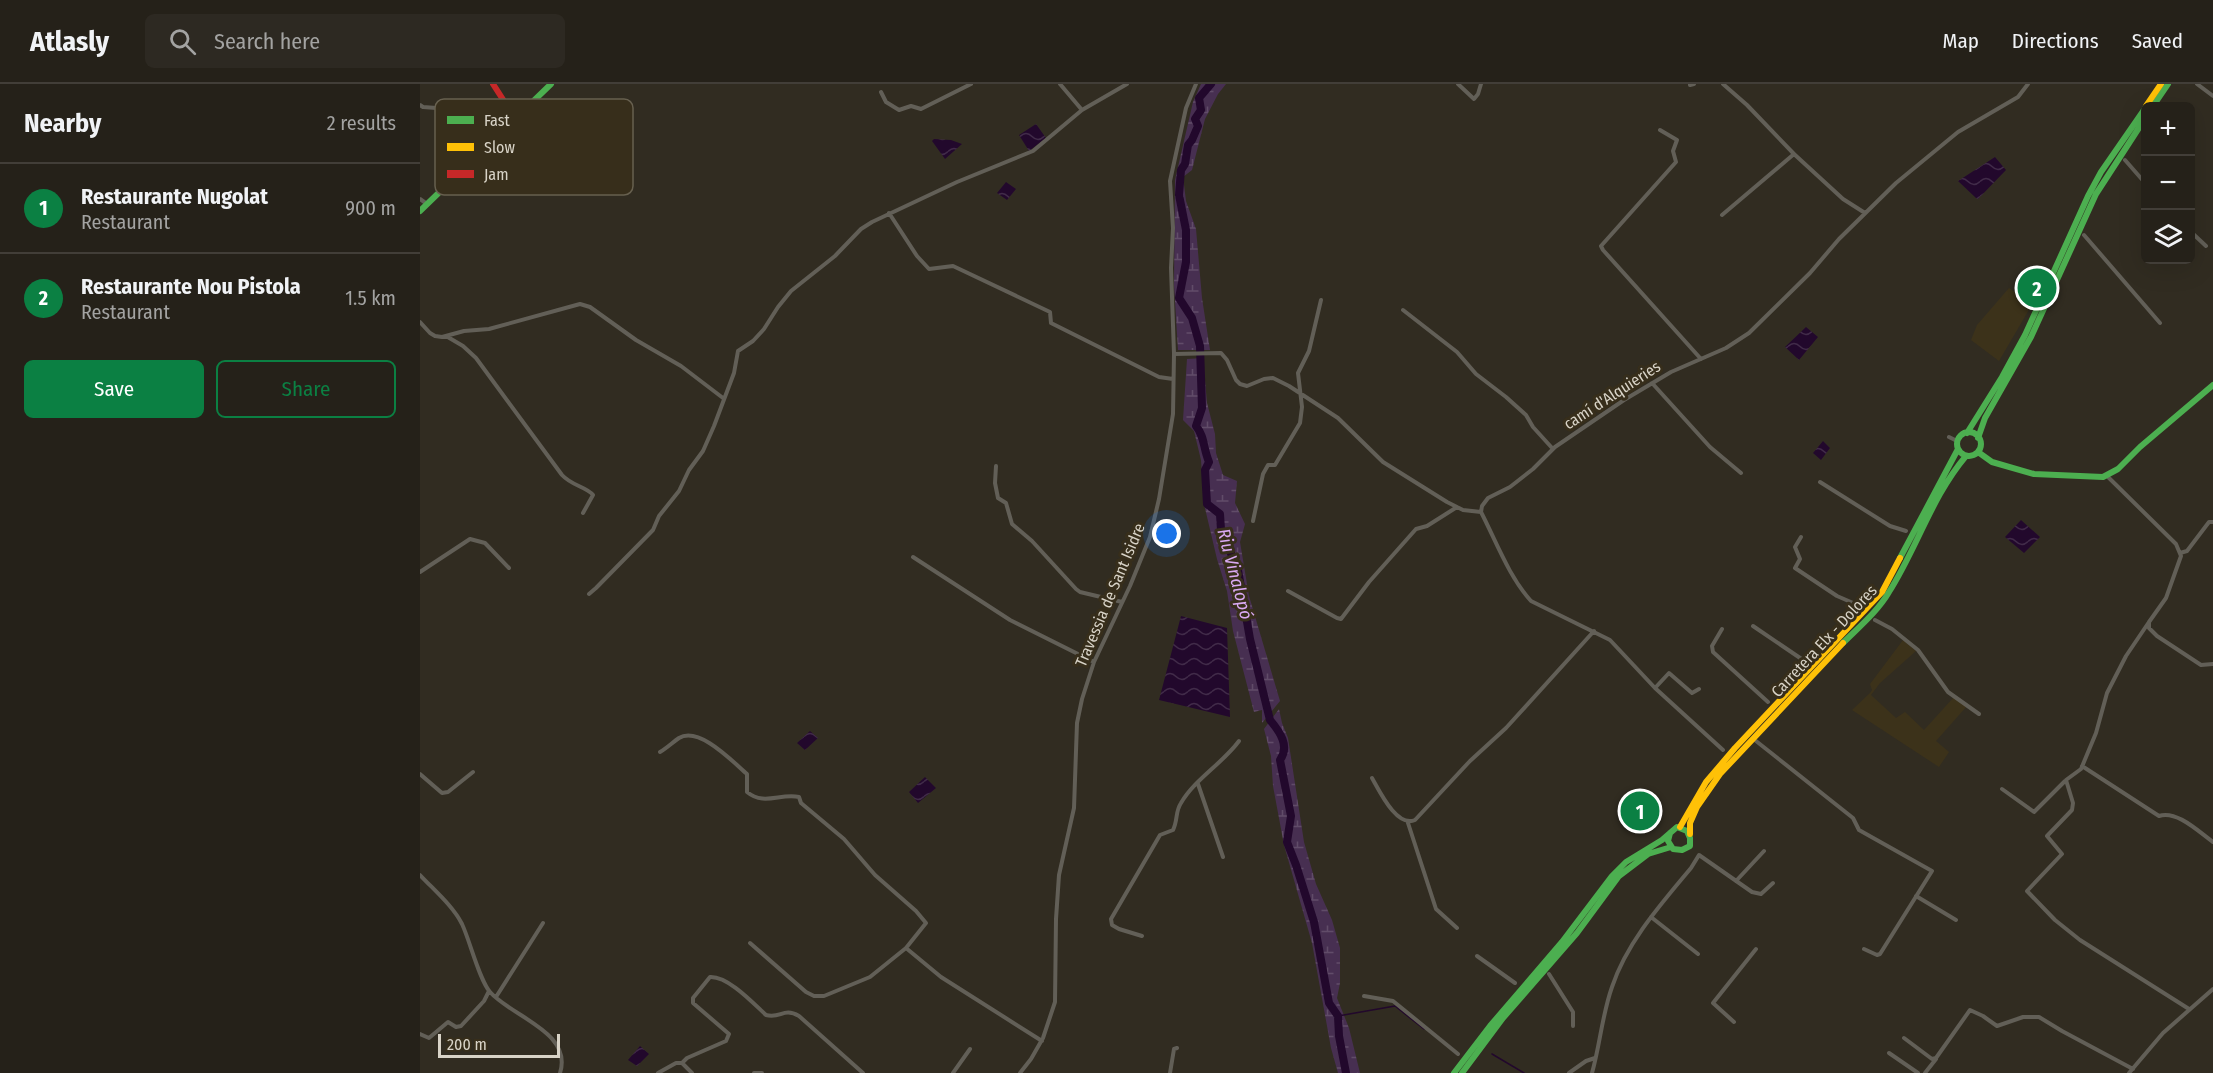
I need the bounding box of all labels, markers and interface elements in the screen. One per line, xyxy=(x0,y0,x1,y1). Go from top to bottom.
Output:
search box xyxy=(145,14,565,68)
text: Atlasly xyxy=(30,25,109,58)
icon: search xyxy=(166,25,199,58)
text: Search here xyxy=(214,28,320,55)
text: Map xyxy=(1942,28,1979,54)
text: Directions xyxy=(2012,28,2099,54)
text: Saved xyxy=(2132,28,2183,54)
legend xyxy=(435,99,633,195)
map controls xyxy=(2141,102,2195,264)
button: + xyxy=(2141,102,2195,156)
text: Nearby xyxy=(24,108,101,139)
text: 2 results xyxy=(327,111,396,135)
text: Fast xyxy=(484,111,511,130)
text: Slow xyxy=(484,138,515,157)
button: − xyxy=(2141,156,2195,210)
text: Jam xyxy=(484,165,509,184)
text: Restaurante Nugolat xyxy=(81,183,268,210)
text: 1 xyxy=(39,196,48,220)
text: 900 m xyxy=(345,196,396,220)
text: Restaurant xyxy=(81,210,170,234)
button: layers xyxy=(2141,210,2195,264)
pin: 2 xyxy=(2018,266,2056,310)
text: Restaurante Nou Pistola xyxy=(81,273,301,300)
text: 2 xyxy=(39,286,48,310)
text: 1.5 km xyxy=(345,286,396,310)
text: Restaurant xyxy=(81,300,170,324)
street label: camí d'Alquieries xyxy=(1560,357,1664,433)
button: Save xyxy=(24,360,204,418)
button: Share xyxy=(216,360,396,418)
your location xyxy=(1152,519,1181,548)
street label: Travessia de Sant Isidre xyxy=(1071,520,1149,670)
water label: Riu Vinalopó xyxy=(1212,526,1258,622)
street label: Carretera Elx - Dolores xyxy=(1767,581,1881,701)
pin: 1 xyxy=(1620,788,1660,834)
scale bar xyxy=(438,1031,560,1058)
text: 200 m xyxy=(447,1035,487,1054)

